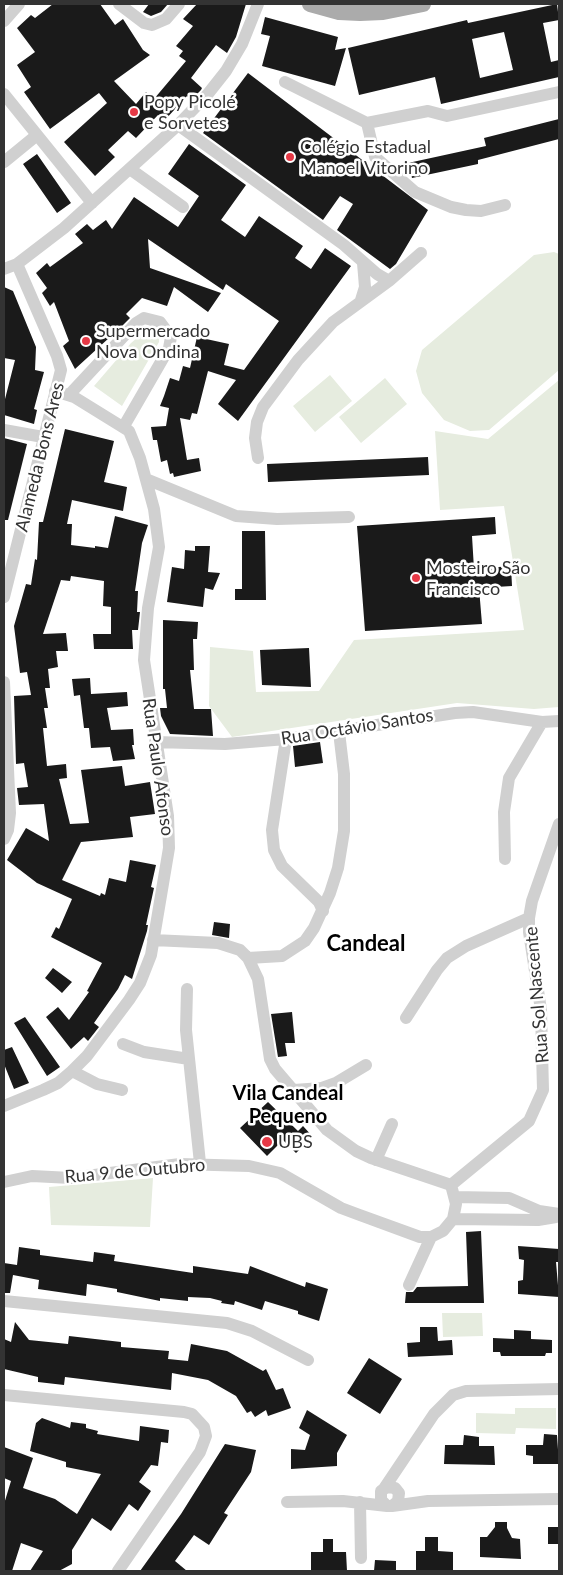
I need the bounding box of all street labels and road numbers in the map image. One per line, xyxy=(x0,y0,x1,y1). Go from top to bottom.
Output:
street label: Alameda Bons Ares xyxy=(11,380,69,534)
street label: Rua Paulo Afonso xyxy=(138,697,178,837)
street label: Rua Octávio Santos xyxy=(279,704,435,750)
street label: Rua Sol Nascente xyxy=(520,926,554,1064)
street label: Rua 9 de Outubro xyxy=(64,1154,206,1188)

